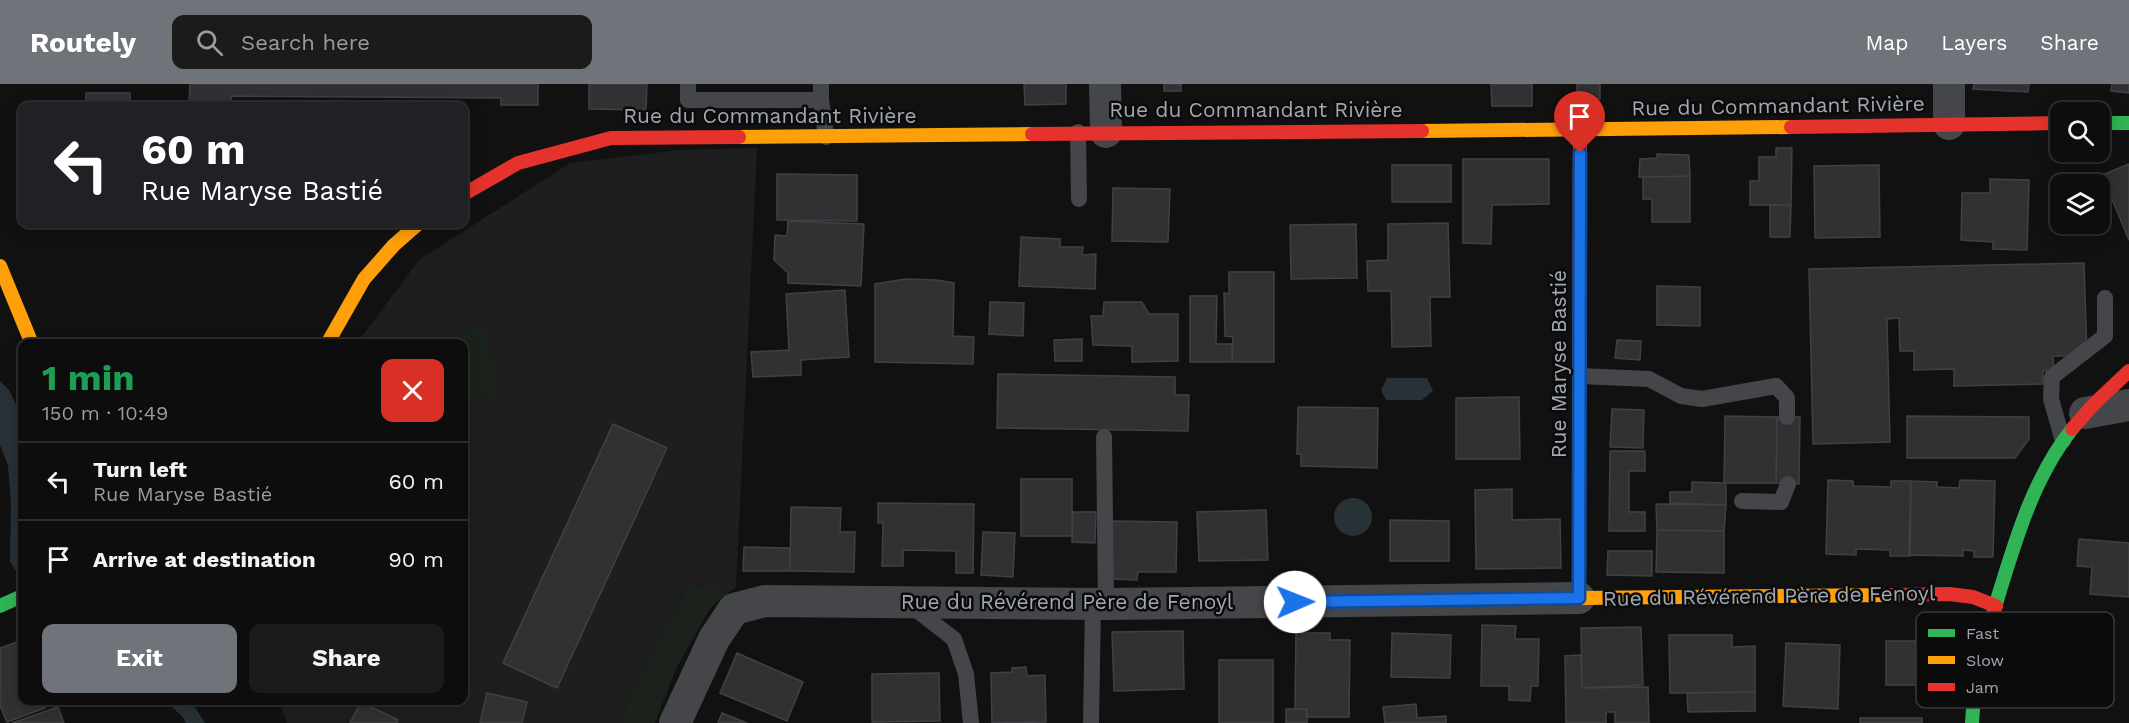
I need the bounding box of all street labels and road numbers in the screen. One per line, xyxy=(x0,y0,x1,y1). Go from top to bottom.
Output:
street label: Rue du Commandant Rivière xyxy=(1631,90,1925,121)
street label: Rue du Commandant Rivière xyxy=(1109,97,1403,122)
street label: Rue du Commandant Rivière xyxy=(623,103,917,128)
street label: Rue Maryse Bastié xyxy=(1546,270,1571,458)
street label: Rue du Révérend Père de Fenoyl xyxy=(1603,580,1936,611)
street label: Rue du Révérend Père de Fenoyl xyxy=(901,589,1234,614)

